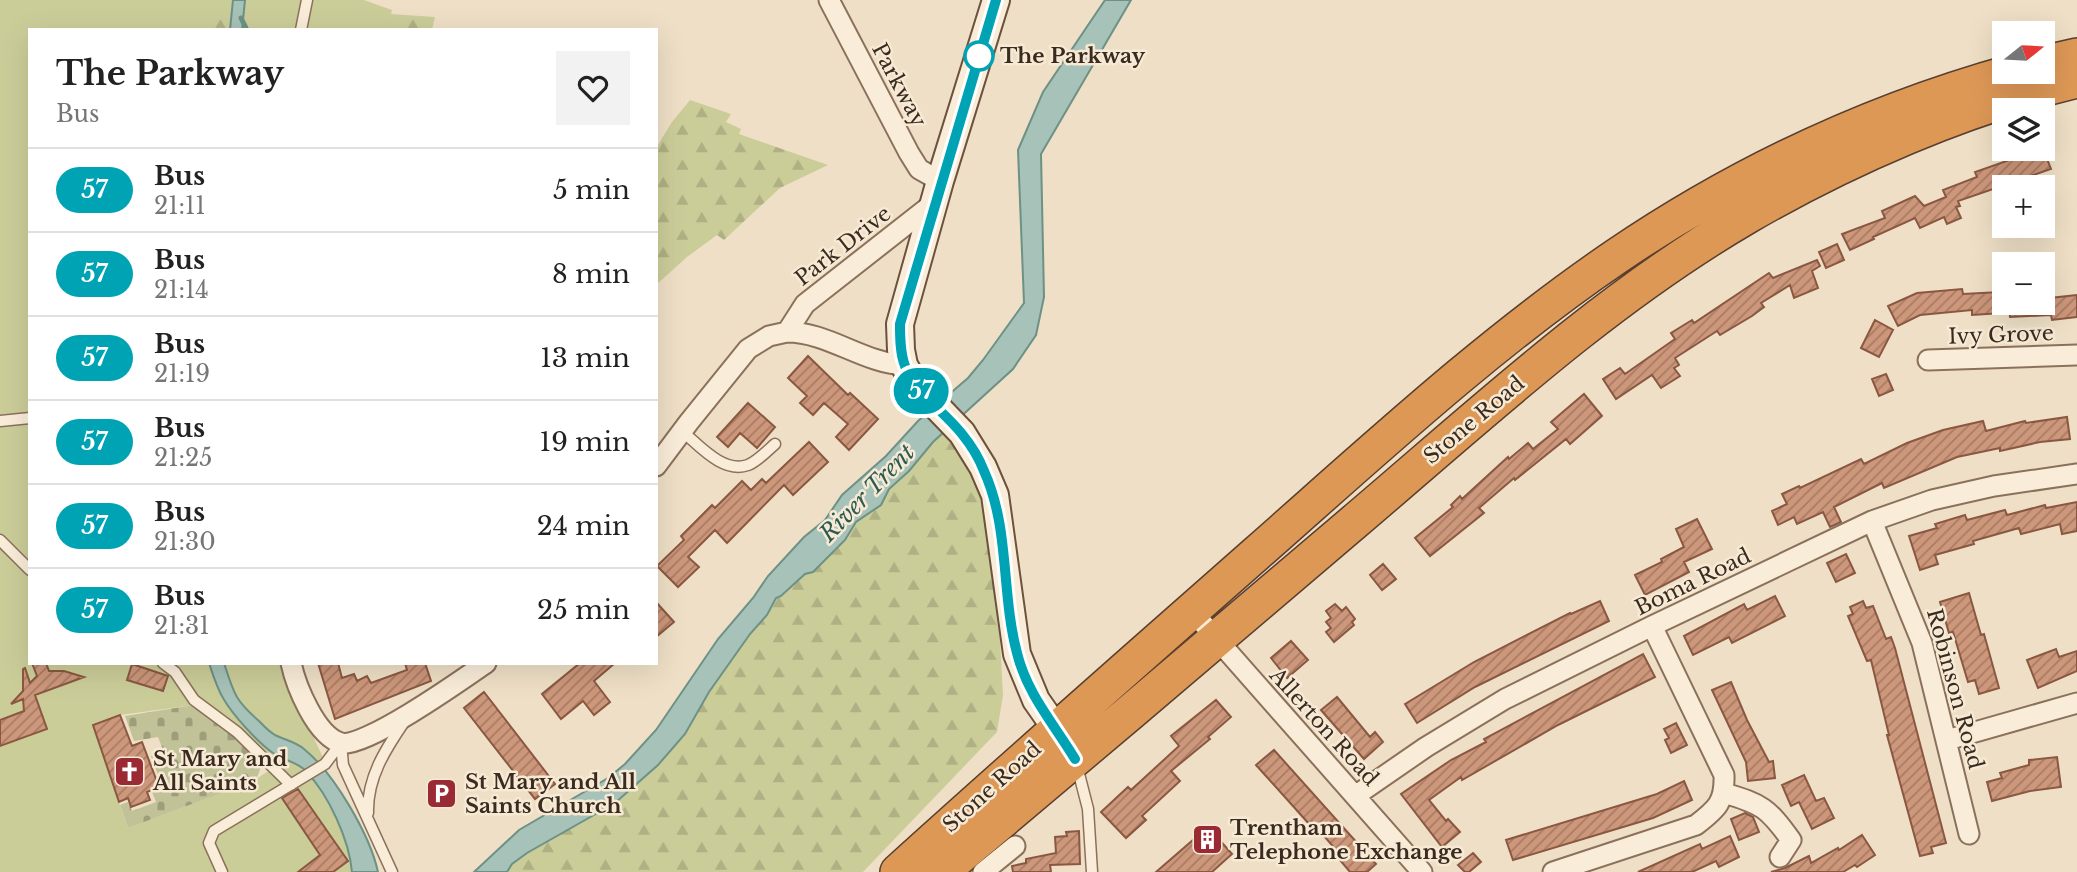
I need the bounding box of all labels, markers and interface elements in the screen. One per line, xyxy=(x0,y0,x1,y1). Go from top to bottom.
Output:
north arrow xyxy=(1992,21,2054,84)
map controls xyxy=(1992,21,2055,315)
street label: Parkway xyxy=(866,39,932,132)
marker: The Parkway xyxy=(964,41,994,71)
place label: The Parkway xyxy=(1000,43,1146,69)
button: heart xyxy=(556,51,630,125)
text: The Parkway xyxy=(56,53,284,94)
button: layers xyxy=(1992,98,2055,161)
text: Bus xyxy=(56,100,99,128)
text: Bus xyxy=(154,160,205,192)
text: 5 min xyxy=(553,174,630,206)
text: 57 xyxy=(81,175,108,204)
button: + xyxy=(1992,175,2055,238)
text: 21:11 xyxy=(154,192,206,220)
street label: Park Drive xyxy=(790,201,896,291)
text: Bus xyxy=(154,244,205,276)
button: − xyxy=(1992,252,2055,315)
text: 8 min xyxy=(552,258,630,290)
text: 57 xyxy=(81,259,108,288)
text: 21:14 xyxy=(154,276,209,304)
street label: Ivy Grove xyxy=(1948,320,2054,350)
text: Bus xyxy=(154,328,205,360)
text: 13 min xyxy=(540,342,630,374)
text: 57 xyxy=(81,343,108,372)
text: 21:19 xyxy=(154,360,210,388)
line badge: 57 xyxy=(890,368,953,414)
street label: Stone Road xyxy=(1418,370,1530,470)
text: 57 xyxy=(908,376,934,405)
text: Bus xyxy=(154,412,205,444)
text: 19 min xyxy=(540,426,630,458)
text: 57 xyxy=(81,427,108,456)
water label: River Trent xyxy=(813,438,921,548)
text: 21:25 xyxy=(154,444,212,472)
text: Bus xyxy=(154,496,205,528)
text: 24 min xyxy=(537,510,630,542)
text: 57 xyxy=(81,511,108,540)
text: 21:30 xyxy=(154,528,216,556)
street label: Boma Road xyxy=(1631,543,1755,621)
text: Bus xyxy=(154,580,205,612)
text: 25 min xyxy=(537,594,630,626)
text: 57 xyxy=(81,595,108,624)
street label: Robinson Road xyxy=(1921,606,1989,772)
text: 21:31 xyxy=(154,612,209,640)
street label: Allerton Road xyxy=(1263,662,1384,791)
street label: Stone Road xyxy=(937,736,1047,838)
place label: St Mary and All Saints xyxy=(152,746,288,796)
church icon: St Mary and All Saints xyxy=(113,754,147,788)
place label: St Mary and All Saints Church xyxy=(465,769,637,819)
parking icon: St Mary and All Saints Church xyxy=(425,777,459,811)
place label: Trentham Telephone Exchange xyxy=(1230,815,1463,865)
building icon: Trentham Telephone Exchange xyxy=(1190,823,1224,857)

